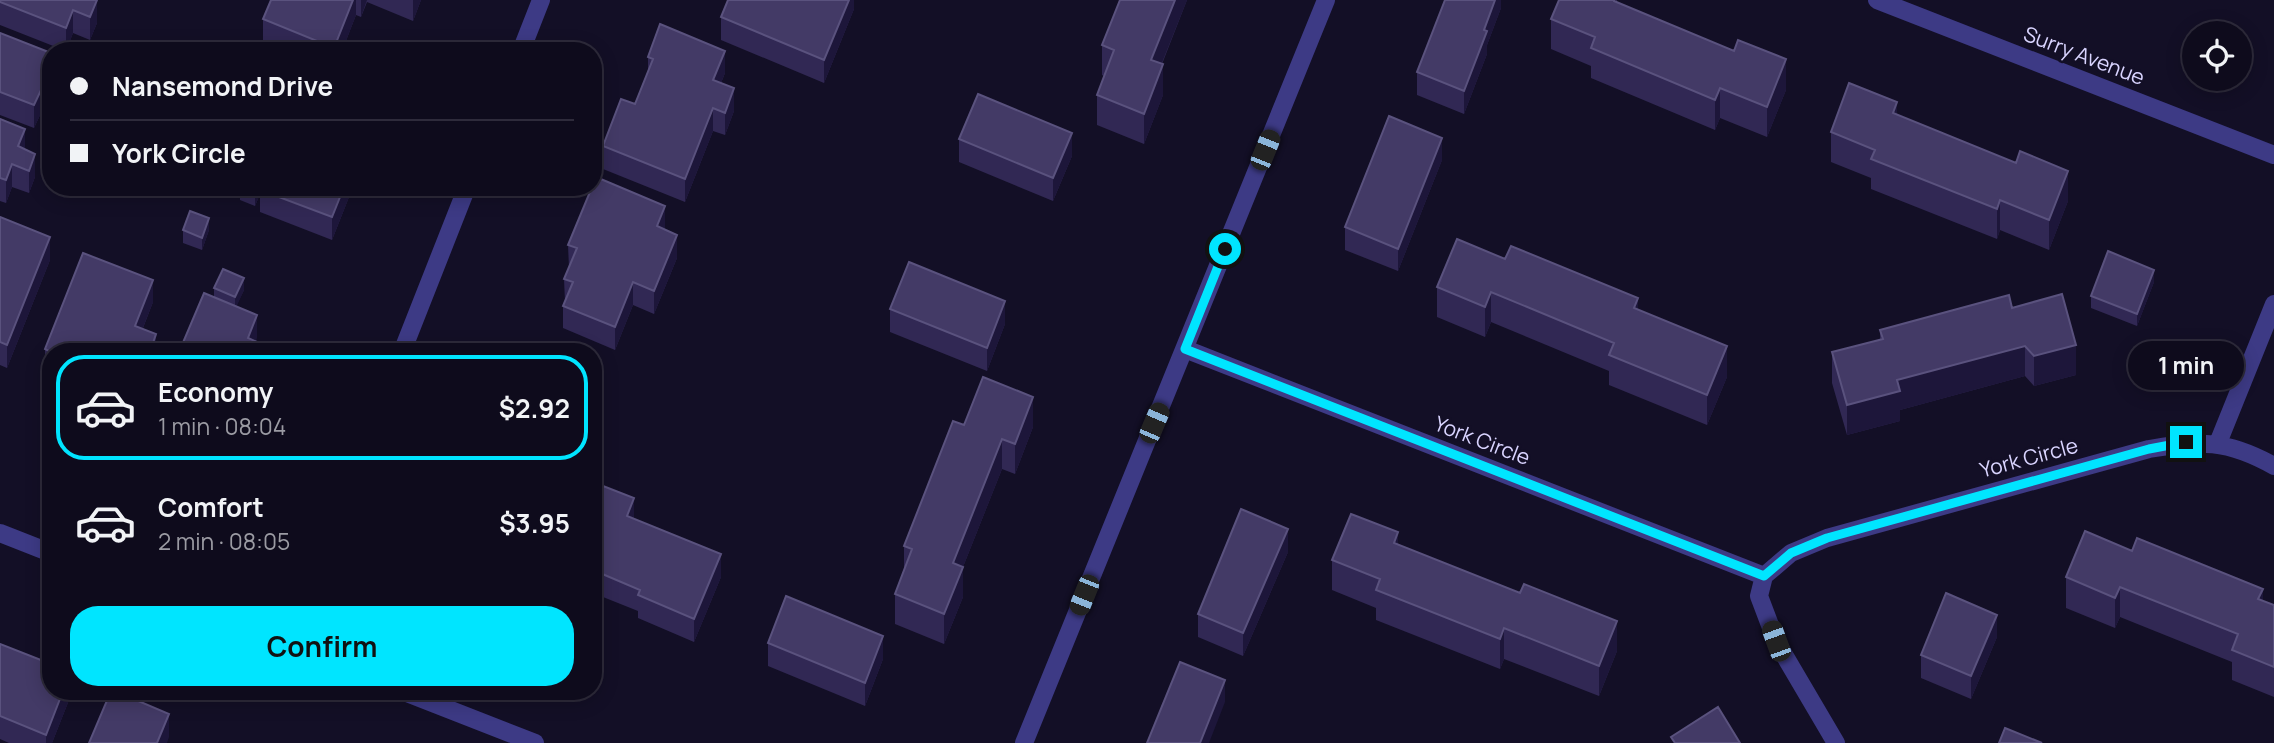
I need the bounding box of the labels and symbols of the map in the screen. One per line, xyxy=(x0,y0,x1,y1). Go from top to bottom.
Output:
street label: Surry Avenue xyxy=(2020,19,2149,91)
car xyxy=(1248,127,1283,173)
route start xyxy=(1209,233,1241,265)
callout: 1 min xyxy=(2128,340,2244,390)
car xyxy=(1137,400,1172,446)
street label: York Circle xyxy=(1430,409,1534,471)
route end xyxy=(2170,426,2202,458)
street label: York Circle xyxy=(1977,431,2081,484)
car xyxy=(1067,572,1102,618)
car xyxy=(1759,618,1794,664)

